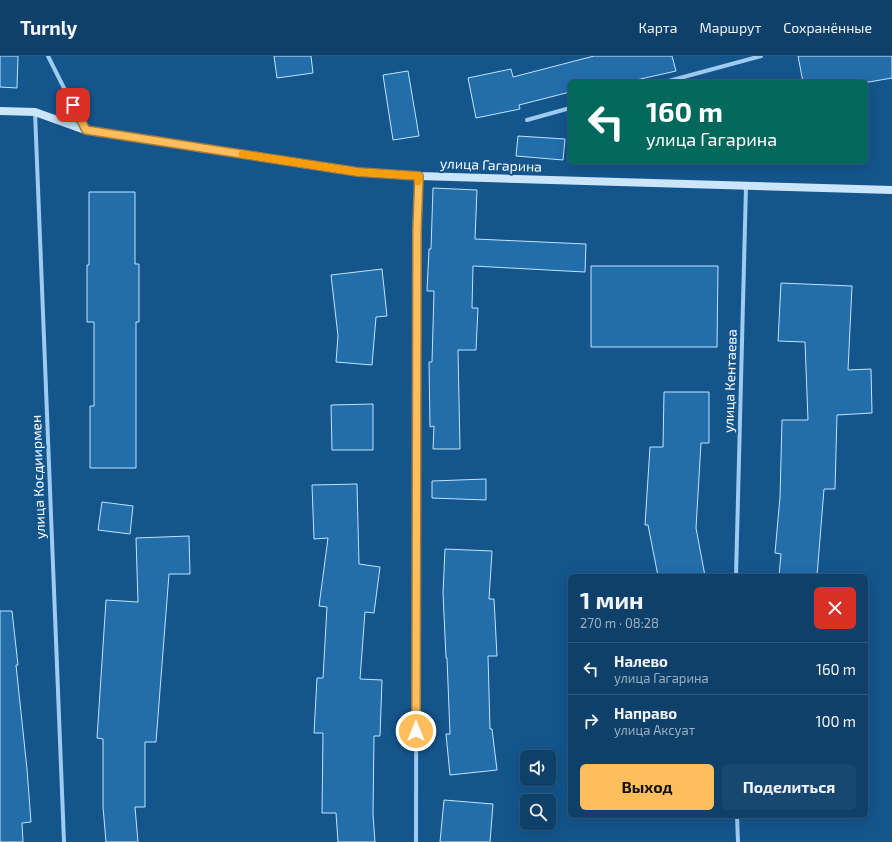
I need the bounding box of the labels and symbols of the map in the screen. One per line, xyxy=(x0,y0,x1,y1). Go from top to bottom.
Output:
pin xyxy=(56,88,90,122)
street label: улица Гагарина xyxy=(440,154,542,175)
street label: улица Кентаева xyxy=(719,329,740,433)
street label: улица Косдиирмен xyxy=(27,415,48,539)
position arrow xyxy=(395,710,437,752)

